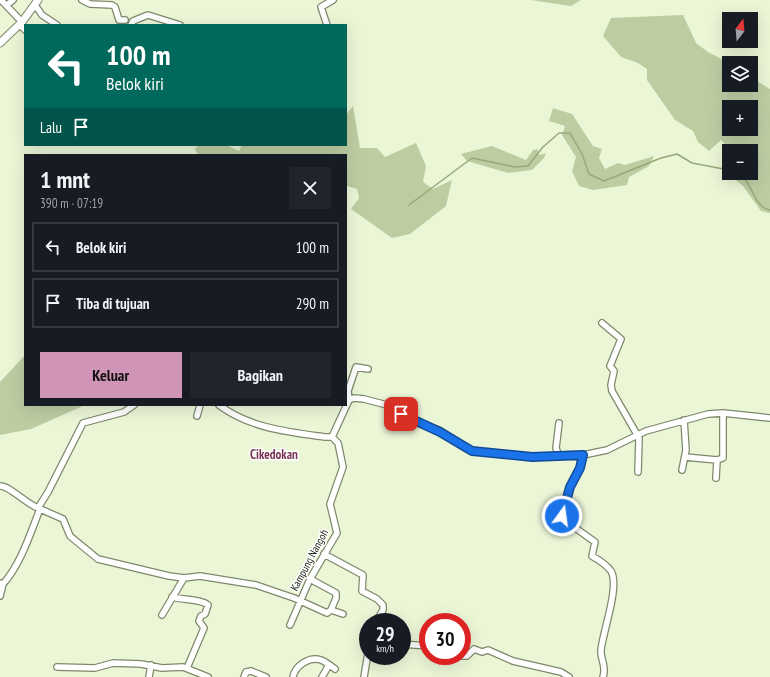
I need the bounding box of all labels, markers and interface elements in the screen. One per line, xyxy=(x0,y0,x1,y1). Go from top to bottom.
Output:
north arrow xyxy=(722,12,758,48)
map controls xyxy=(722,12,758,180)
text: 100 m xyxy=(106,36,170,73)
icon: left xyxy=(40,40,92,92)
button: layers xyxy=(722,56,758,92)
text: Belok kiri xyxy=(106,72,164,95)
button: + xyxy=(722,100,758,136)
icon: arrive xyxy=(70,116,92,138)
text: Lalu xyxy=(40,118,62,137)
button: − xyxy=(722,144,758,180)
text: 1 mnt xyxy=(40,164,90,195)
button: close xyxy=(289,167,331,209)
text: 390 m · 07:19 xyxy=(40,195,103,212)
icon: left xyxy=(42,236,64,258)
text: Belok kiri xyxy=(76,238,126,257)
text: 100 m xyxy=(296,238,329,257)
icon: arrive xyxy=(42,292,64,314)
text: Tiba di tujuan xyxy=(76,294,150,313)
text: 290 m xyxy=(296,294,329,313)
button: Keluar xyxy=(40,352,182,398)
button: Bagikan xyxy=(190,352,331,398)
pin xyxy=(384,397,418,431)
icon: arrive xyxy=(390,403,412,425)
district label: Cikedokan xyxy=(250,446,298,463)
position arrow xyxy=(541,495,583,537)
street label: Kampung Nangoh xyxy=(287,527,331,593)
speed limit sign: 30 xyxy=(419,613,471,665)
text: 29 xyxy=(375,621,395,647)
text: km/h xyxy=(376,642,394,655)

